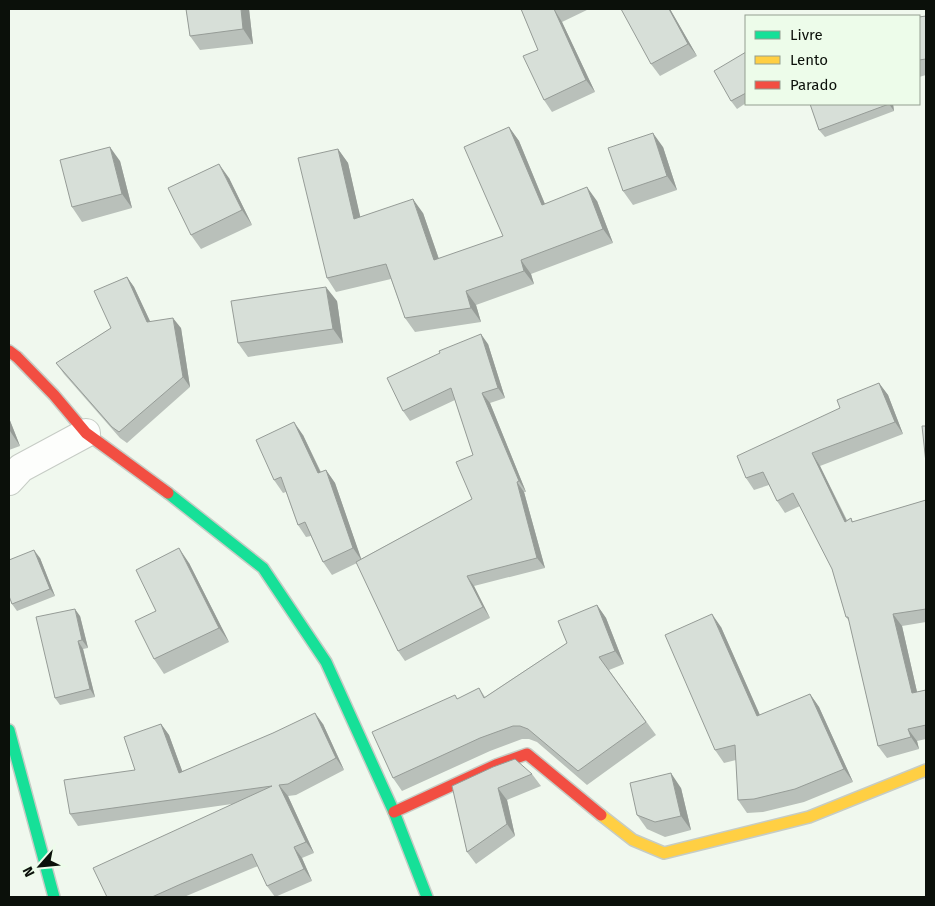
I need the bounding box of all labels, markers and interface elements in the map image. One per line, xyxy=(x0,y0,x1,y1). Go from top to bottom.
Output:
legend xyxy=(745,15,920,105)
text: Livre xyxy=(790,26,823,44)
text: Lento xyxy=(790,51,828,69)
text: Parado xyxy=(790,76,837,94)
north arrow xyxy=(15,841,65,891)
text: N xyxy=(19,864,39,880)

